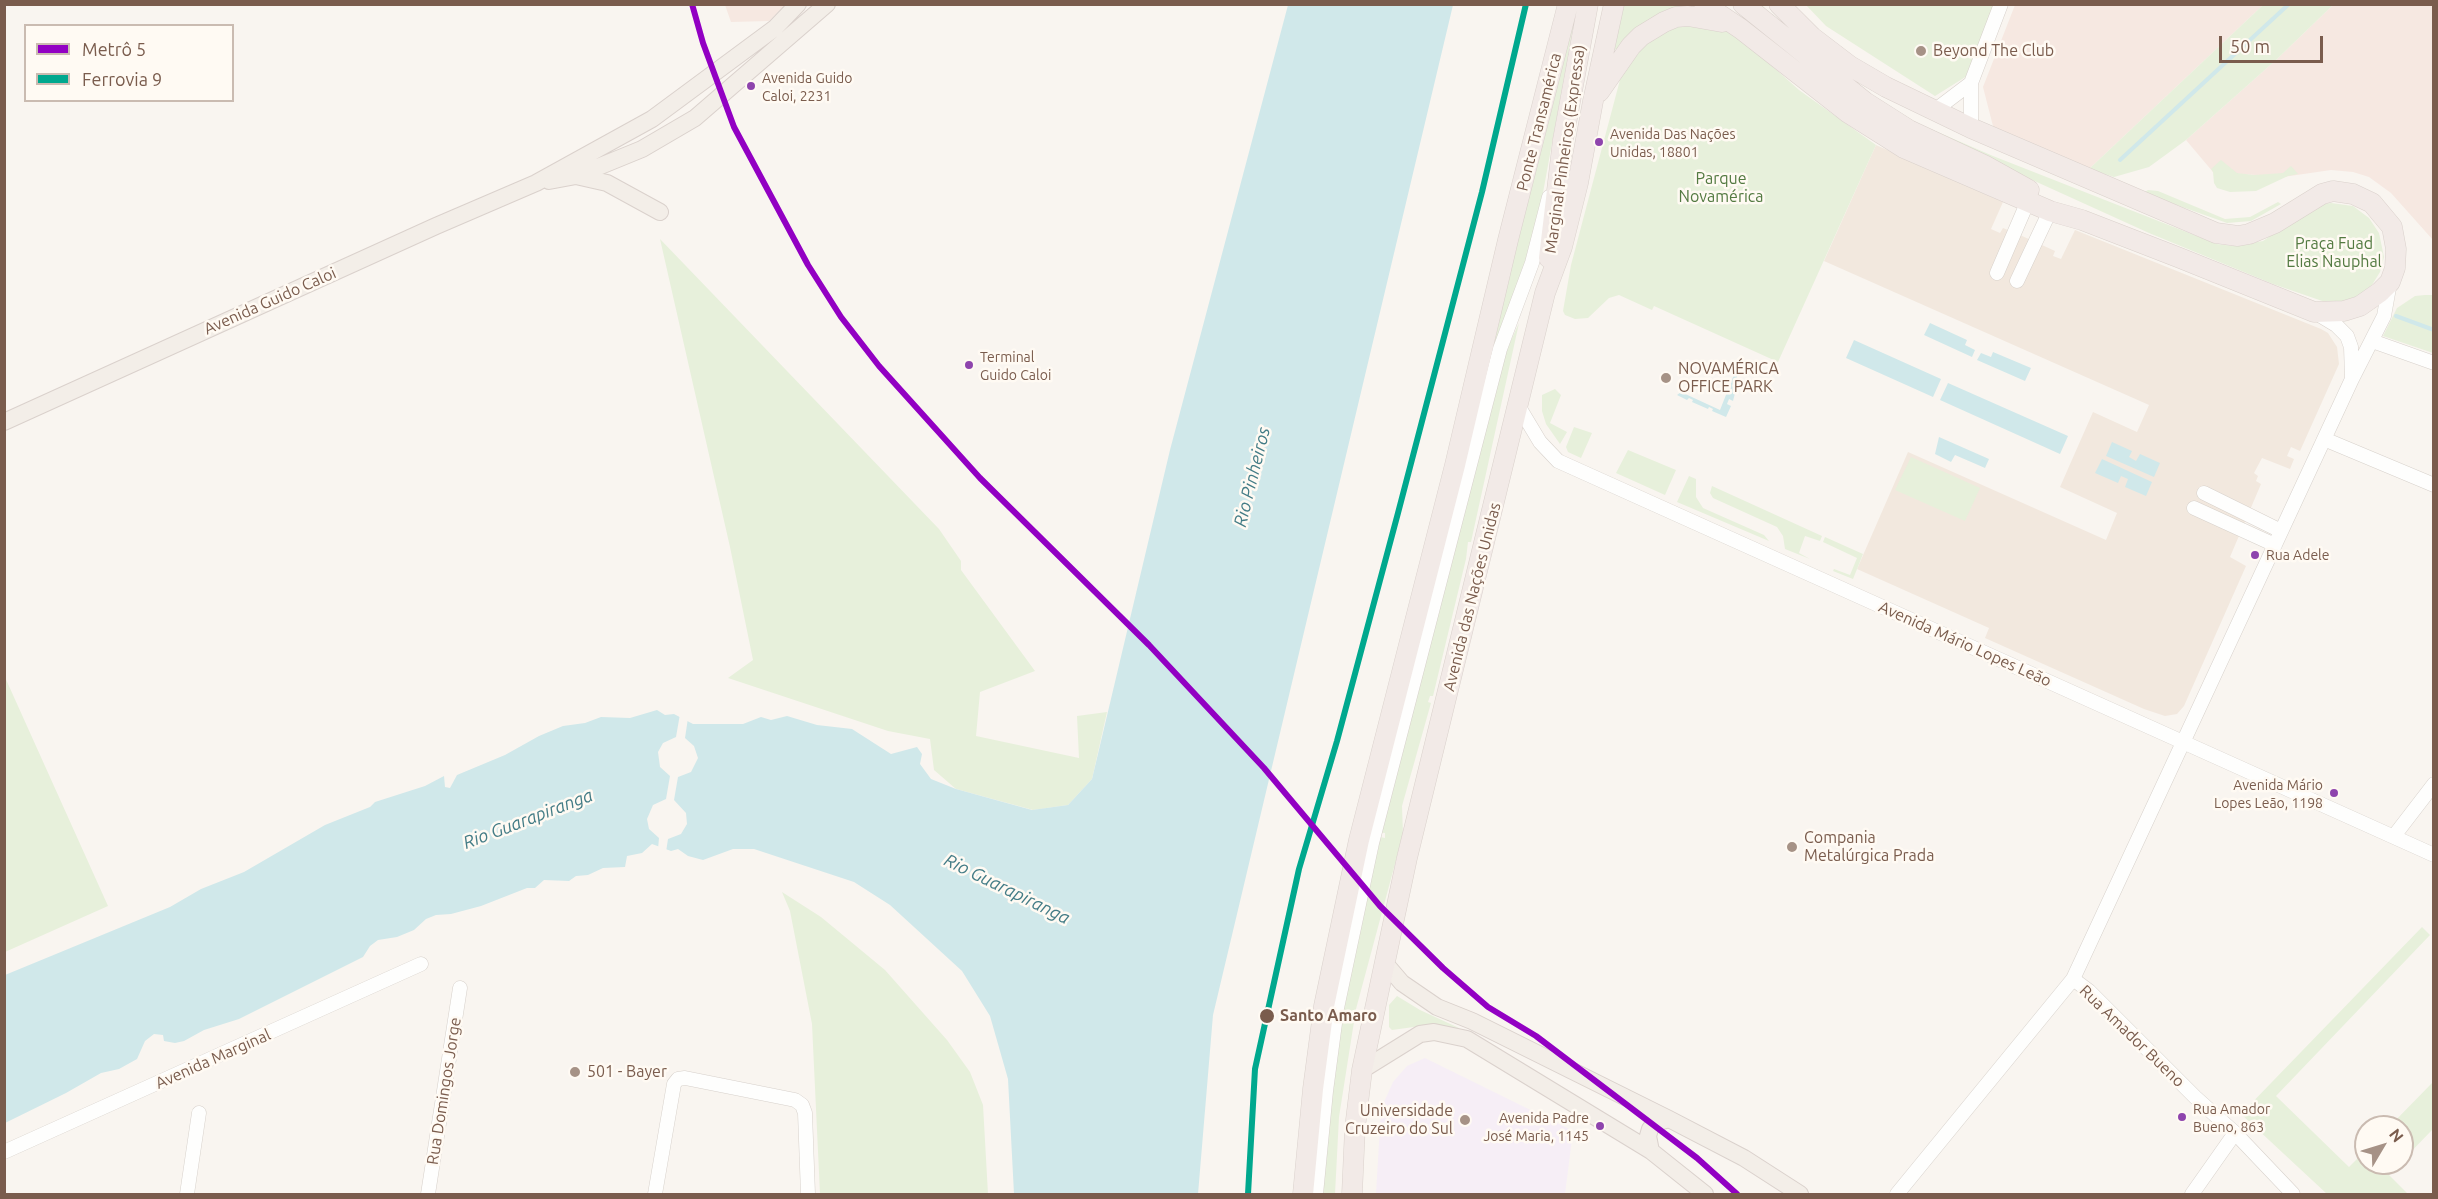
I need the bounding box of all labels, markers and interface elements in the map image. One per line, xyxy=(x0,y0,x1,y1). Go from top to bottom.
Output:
legend xyxy=(24,24,234,102)
scale bar xyxy=(2222,24,2326,62)
text: 50 m xyxy=(2230,36,2270,56)
text: Metrô 5 xyxy=(82,39,146,59)
place label: Beyond The Club xyxy=(1933,41,2054,61)
street label: Marginal Pinheiros (Expressa) xyxy=(1541,44,1589,254)
marker: Beyond The Club xyxy=(1914,44,1928,58)
street label: Ponte Transamérica xyxy=(1513,51,1565,193)
text: Ferrovia 9 xyxy=(82,69,162,89)
place label: Avenida Guido Caloi, 2231 xyxy=(762,70,852,102)
marker: Avenida Guido Caloi, 2231 xyxy=(745,80,757,92)
place label: Avenida Das Nações Unidas, 18801 xyxy=(1610,126,1735,158)
marker: Avenida Das Nações Unidas, 18801 xyxy=(1593,136,1605,148)
park label: Parque Novamérica xyxy=(1679,169,1763,207)
park label: Praça Fuad Elias Nauphal xyxy=(2286,234,2382,272)
street label: Avenida Guido Caloi xyxy=(201,263,339,339)
place label: Terminal Guido Caloi xyxy=(980,349,1051,382)
marker: Terminal Guido Caloi xyxy=(963,359,975,371)
place label: NOVAMÉRICA OFFICE PARK xyxy=(1678,359,1779,397)
marker: NOVAMÉRICA OFFICE PARK xyxy=(1659,371,1673,385)
water label: Rio Pinheiros xyxy=(1229,425,1275,529)
street label: Avenida das Nações Unidas xyxy=(1439,501,1505,693)
place label: Rua Adele xyxy=(2266,547,2330,563)
marker: Rua Adele xyxy=(2249,549,2261,561)
street label: Avenida Mário Lopes Leão xyxy=(1876,597,2054,691)
place label: Avenida Mário Lopes Leão, 1198 xyxy=(2214,777,2323,810)
water label: Rio Guarapiranga xyxy=(460,784,596,854)
marker: Avenida Mário Lopes Leão, 1198 xyxy=(2328,787,2340,799)
place label: Compania Metalúrgica Prada xyxy=(1804,828,1934,866)
marker: Compania Metalúrgica Prada xyxy=(1785,840,1799,854)
water label: Rio Guarapiranga xyxy=(941,849,1073,929)
street label: Rua Amador Bueno xyxy=(2076,981,2188,1091)
place label: Santo Amaro xyxy=(1280,1006,1377,1026)
marker: Santo Amaro xyxy=(1258,1007,1276,1025)
street label: Rua Domingos Jorge xyxy=(423,1016,465,1166)
street label: Avenida Marginal xyxy=(153,1025,273,1093)
place label: 501 - Bayer xyxy=(587,1062,667,1082)
marker: 501 - Bayer xyxy=(568,1065,582,1079)
place label: Universidade Cruzeiro do Sul xyxy=(1345,1101,1453,1139)
place label: Rua Amador Bueno, 863 xyxy=(2193,1101,2270,1134)
place label: Avenida Padre José Maria, 1145 xyxy=(1483,1110,1589,1142)
marker: Rua Amador Bueno, 863 xyxy=(2176,1111,2188,1123)
marker: Universidade Cruzeiro do Sul xyxy=(1458,1113,1472,1127)
north arrow xyxy=(2354,1115,2414,1175)
marker: Avenida Padre José Maria, 1145 xyxy=(1594,1120,1606,1132)
text: N xyxy=(2386,1125,2407,1145)

